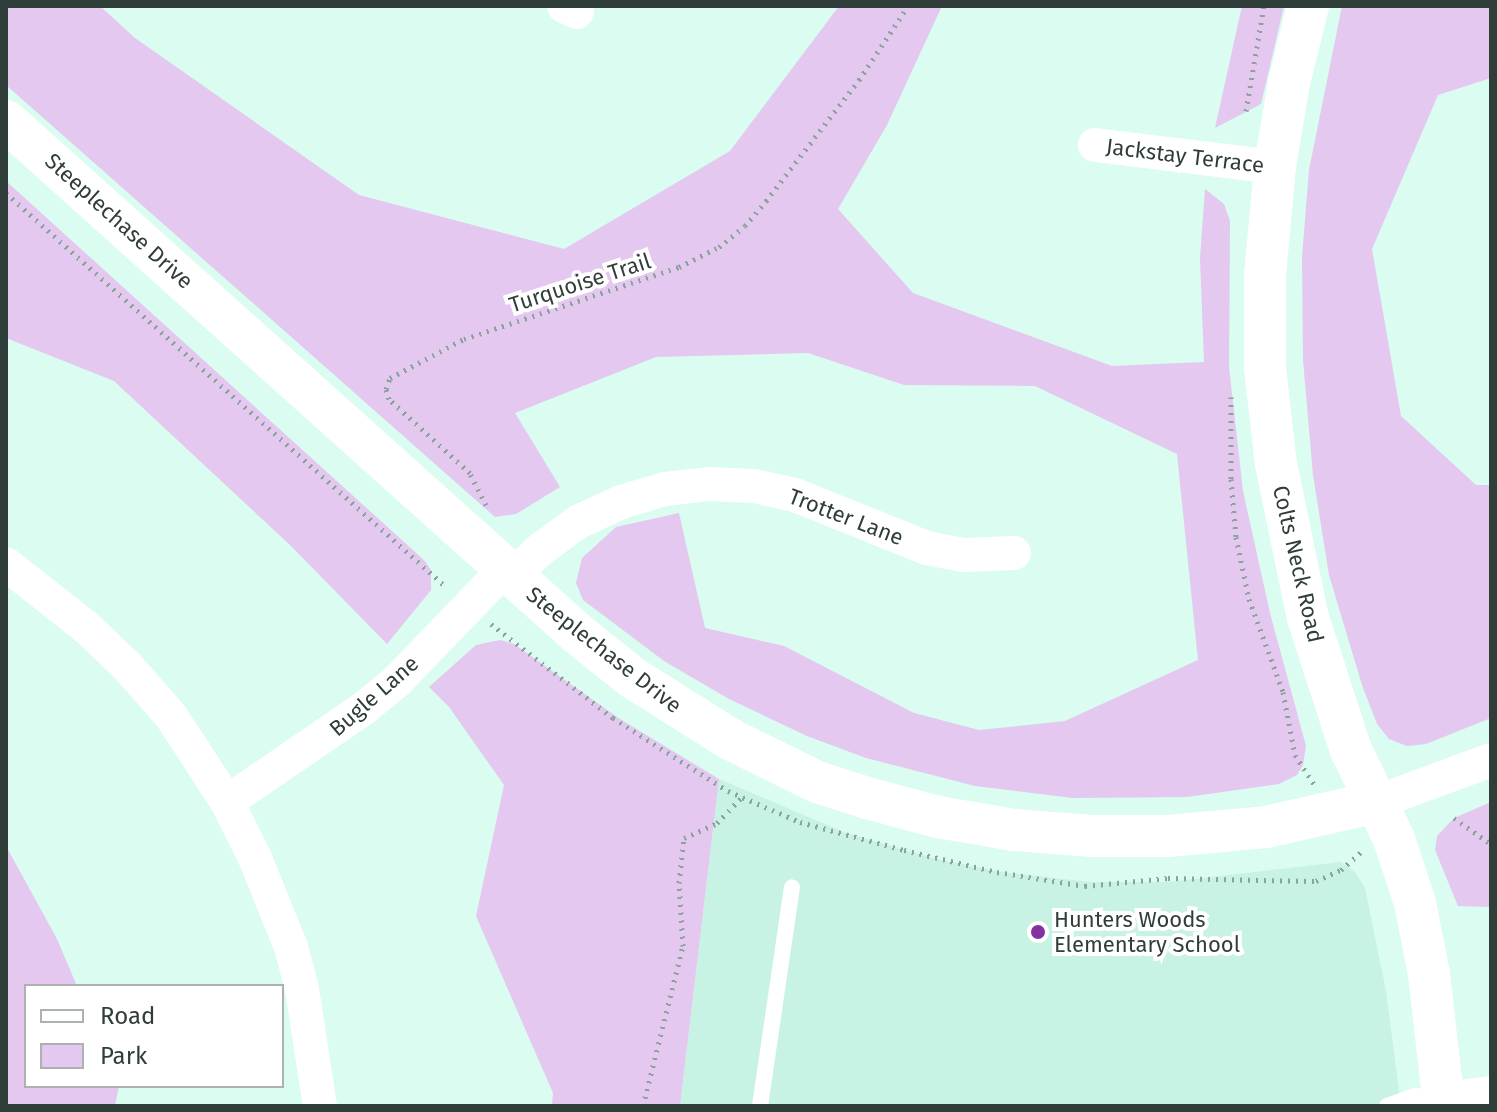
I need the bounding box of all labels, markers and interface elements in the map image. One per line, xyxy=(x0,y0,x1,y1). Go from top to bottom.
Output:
street label: Jackstay Terrace xyxy=(1104,133,1266,179)
street label: Steeplechase Drive xyxy=(40,148,198,294)
street label: Turquoise Trail xyxy=(506,248,654,318)
street label: Trotter Lane xyxy=(785,483,907,551)
street label: Colts Neck Road xyxy=(1267,483,1329,645)
street label: Steeplechase Drive xyxy=(521,581,687,719)
street label: Bugle Lane xyxy=(324,650,424,742)
place label: Hunters Woods Elementary School xyxy=(1054,906,1240,958)
marker: Hunters Woods Elementary School xyxy=(1029,923,1047,941)
legend xyxy=(24,984,284,1088)
text: Road xyxy=(100,1002,155,1030)
text: Park xyxy=(100,1042,147,1070)

